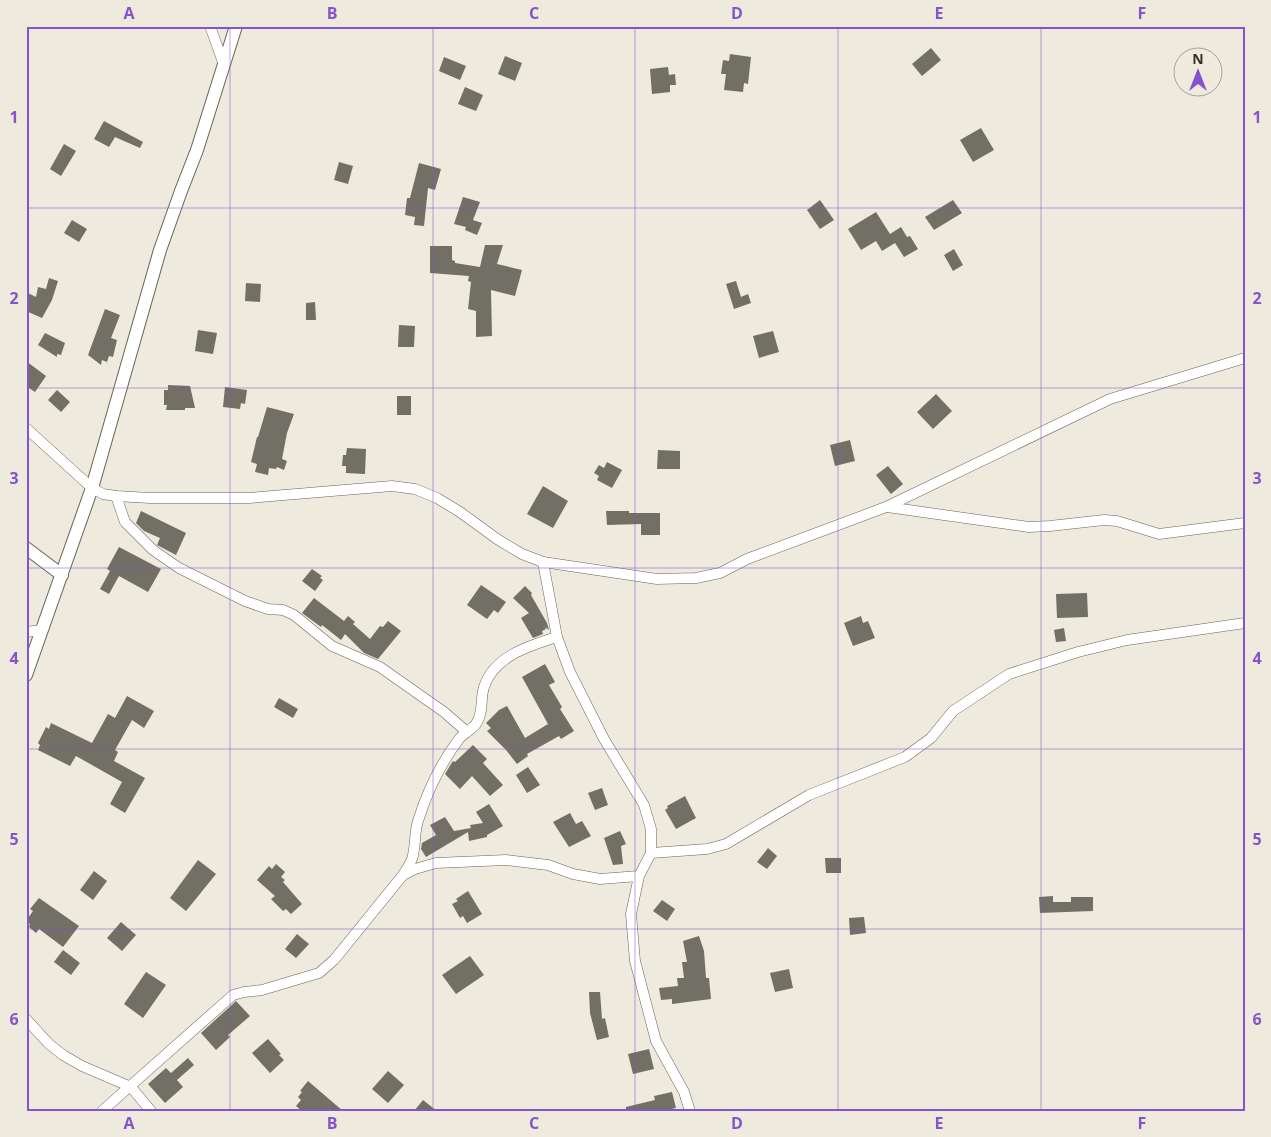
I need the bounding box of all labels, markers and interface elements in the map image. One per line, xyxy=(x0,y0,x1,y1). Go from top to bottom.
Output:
text: A xyxy=(123,2,135,24)
text: B xyxy=(327,2,337,24)
text: C xyxy=(529,2,539,24)
text: D xyxy=(731,2,743,24)
text: E xyxy=(935,2,944,24)
text: F xyxy=(1138,2,1146,24)
north arrow xyxy=(1174,48,1224,98)
text: N xyxy=(1192,49,1204,68)
text: 1 xyxy=(9,106,19,128)
text: 1 xyxy=(1252,106,1262,128)
text: 2 xyxy=(9,287,19,309)
text: 2 xyxy=(1252,287,1262,309)
text: 3 xyxy=(9,467,19,489)
text: 3 xyxy=(1252,467,1262,489)
text: 4 xyxy=(9,647,19,669)
text: 4 xyxy=(1252,647,1262,669)
text: 5 xyxy=(9,828,19,850)
text: 5 xyxy=(1252,828,1262,850)
text: 6 xyxy=(9,1008,19,1030)
text: 6 xyxy=(1252,1008,1262,1030)
text: A xyxy=(123,1112,135,1134)
text: B xyxy=(327,1112,337,1134)
text: C xyxy=(529,1112,539,1134)
text: D xyxy=(731,1112,743,1134)
text: E xyxy=(935,1112,944,1134)
text: F xyxy=(1138,1112,1146,1134)

